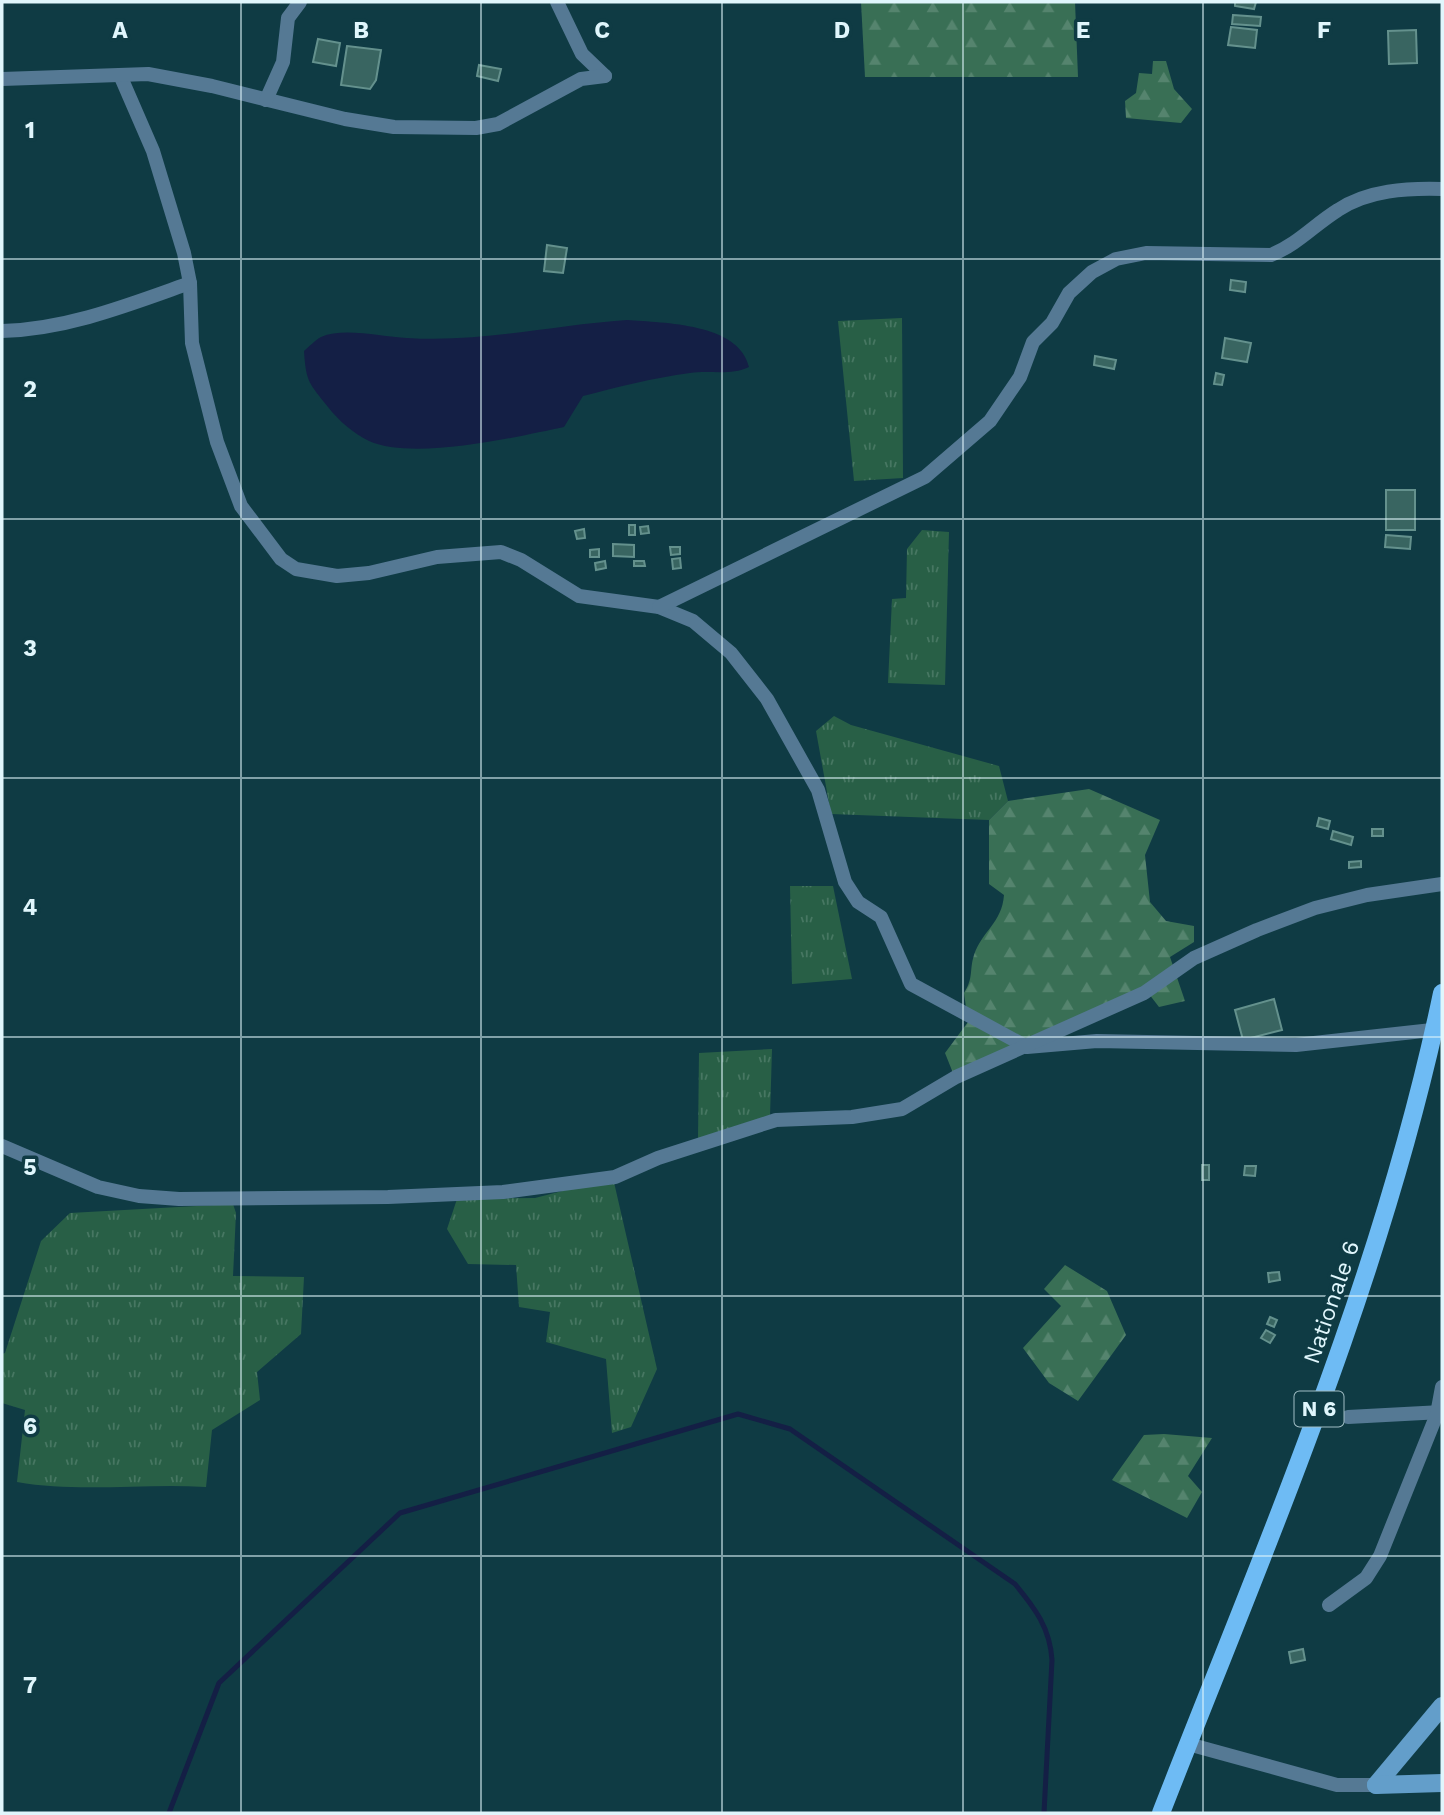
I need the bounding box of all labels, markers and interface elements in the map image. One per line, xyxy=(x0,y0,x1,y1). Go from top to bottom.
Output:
text: A xyxy=(112,17,128,44)
text: B xyxy=(353,17,369,44)
text: C xyxy=(594,17,610,44)
text: D xyxy=(834,17,850,44)
text: E xyxy=(1076,17,1090,44)
text: F xyxy=(1317,17,1331,44)
text: 1 xyxy=(25,117,35,144)
text: 2 xyxy=(23,376,37,403)
text: 3 xyxy=(23,635,37,662)
text: 4 xyxy=(23,894,38,921)
text: 5 xyxy=(23,1154,37,1181)
street label: Nationale 6 xyxy=(1298,1237,1365,1367)
road number: N 6 xyxy=(1294,1392,1344,1426)
text: 6 xyxy=(23,1413,37,1440)
text: 7 xyxy=(23,1672,37,1699)

